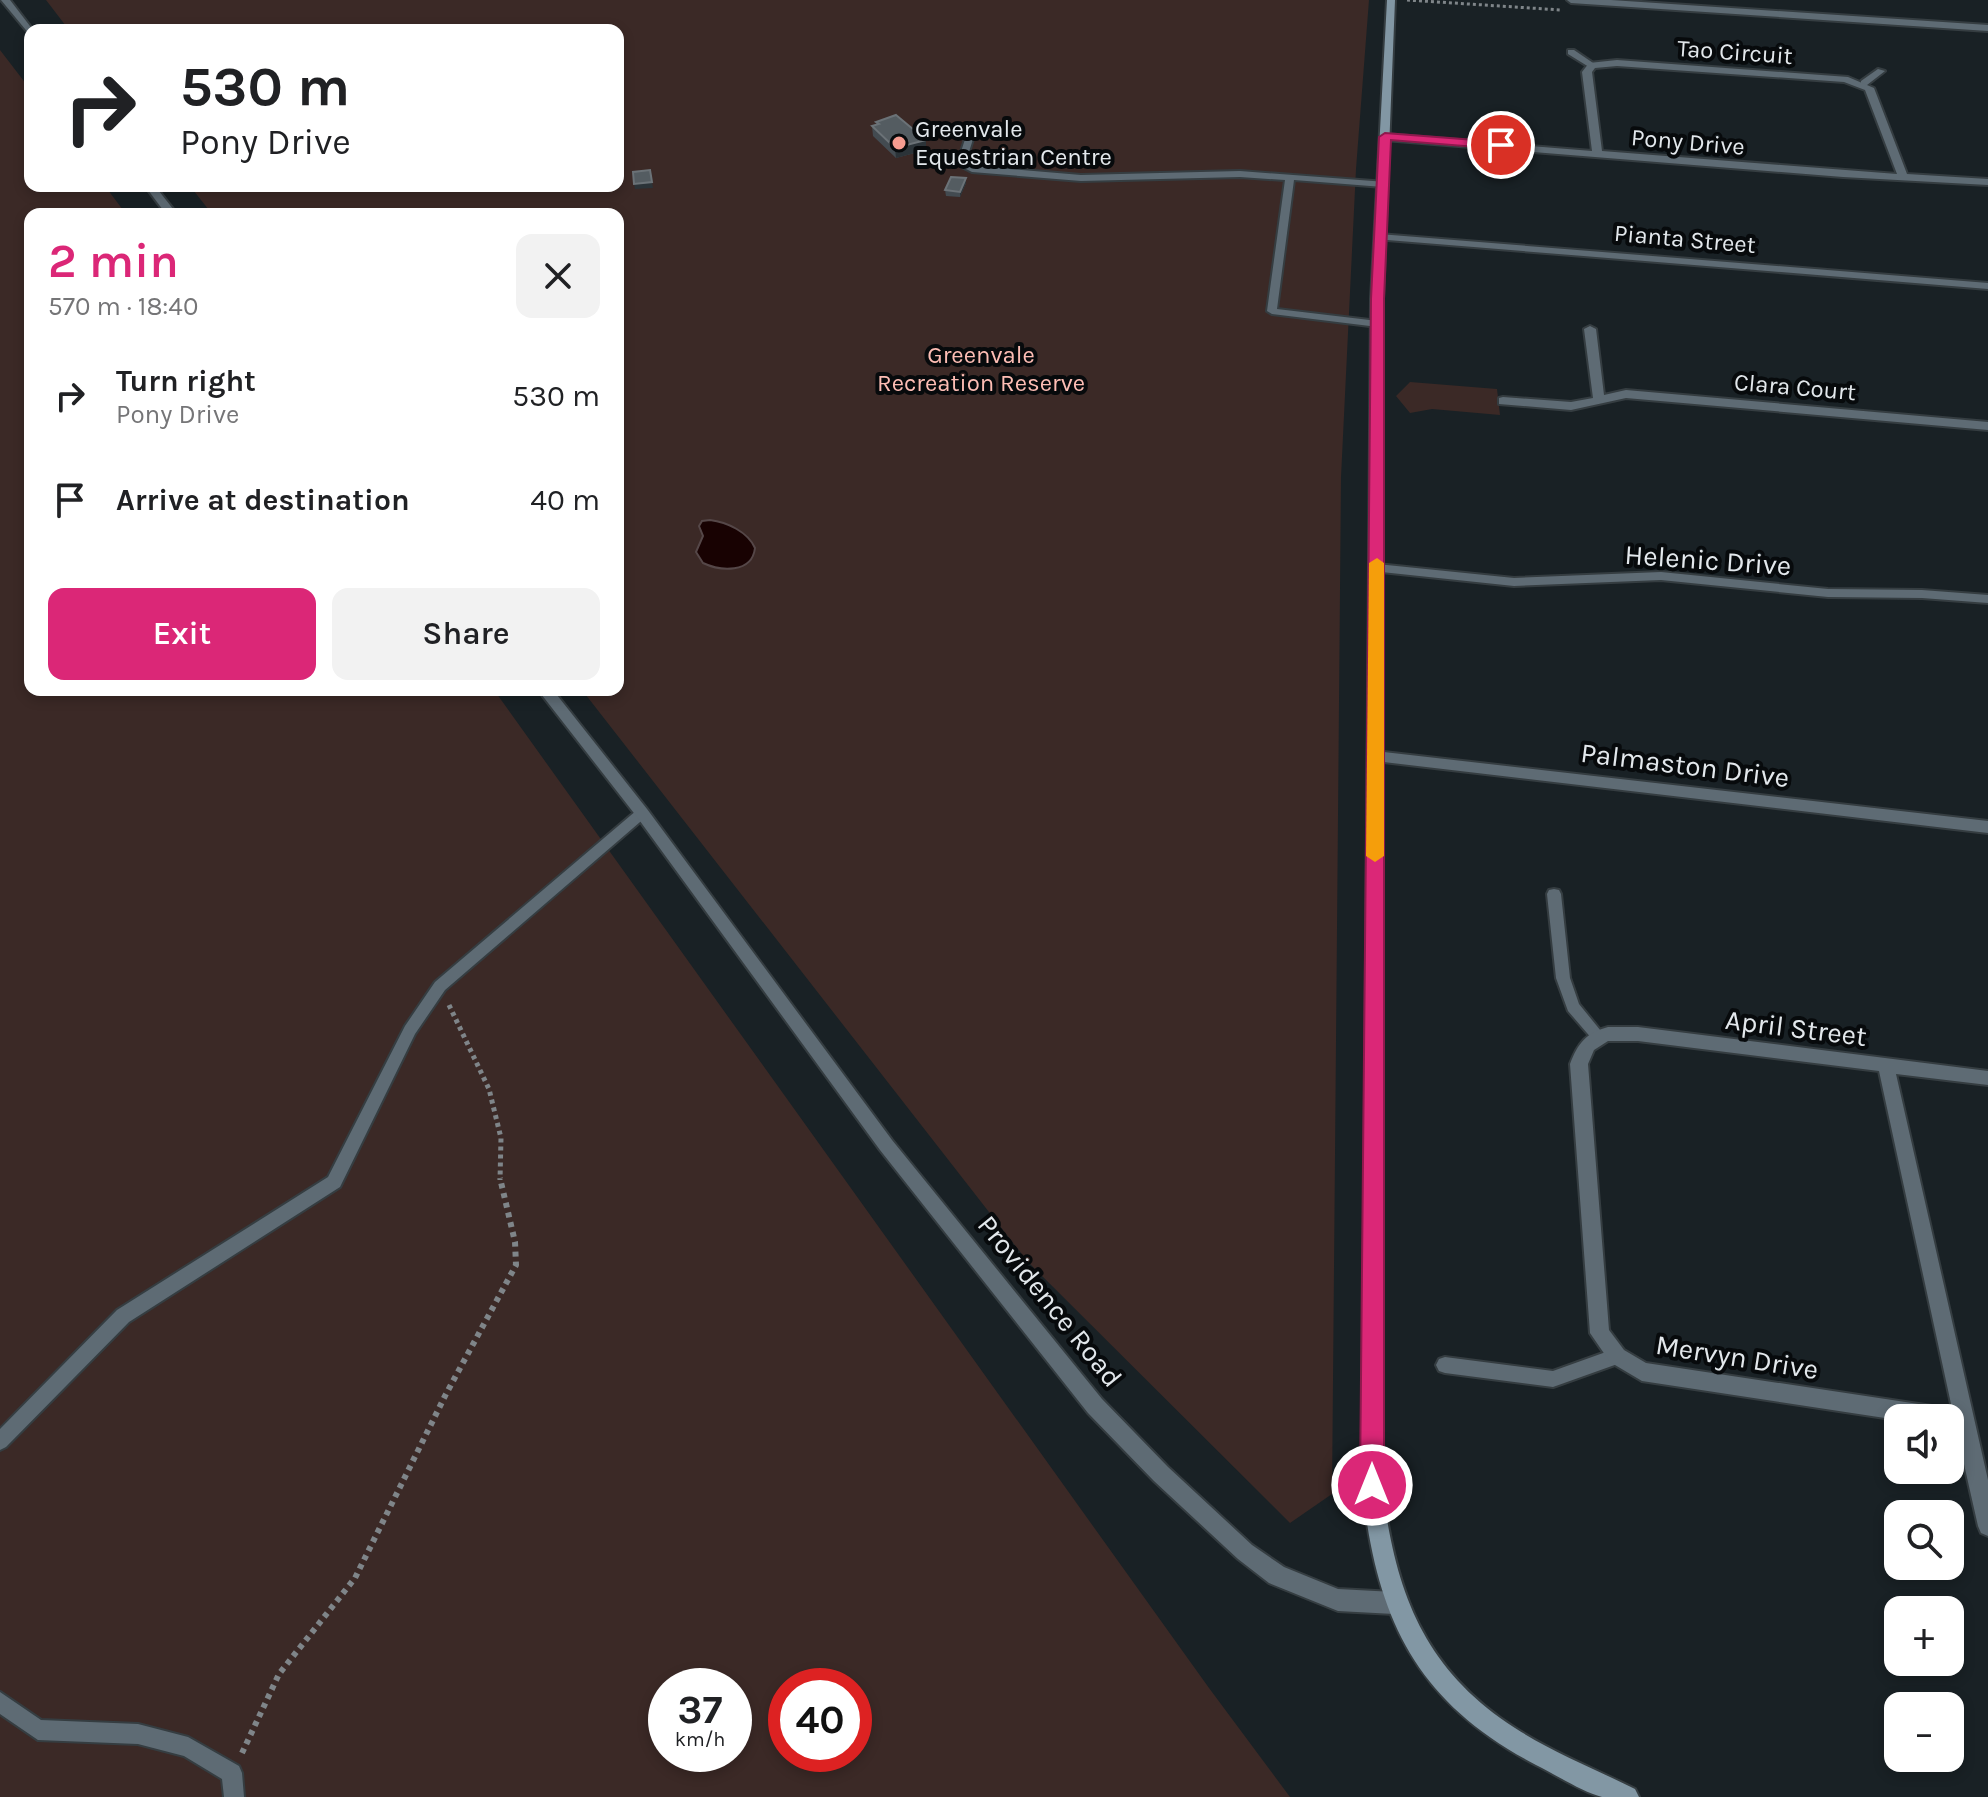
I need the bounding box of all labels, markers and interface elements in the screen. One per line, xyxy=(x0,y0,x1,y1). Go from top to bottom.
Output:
street label: Tao Circuit xyxy=(1676,34,1794,70)
text: 530 m xyxy=(180,54,350,119)
icon: right xyxy=(48,56,152,160)
pin xyxy=(1467,111,1535,179)
place label: Greenvale Equestrian Centre xyxy=(915,115,1112,171)
text: Pony Drive xyxy=(180,121,351,163)
icon: arrive xyxy=(1479,123,1523,167)
street label: Pony Drive xyxy=(1630,123,1746,161)
marker: Greenvale Equestrian Centre xyxy=(890,134,908,152)
street label: Pianta Street xyxy=(1613,219,1757,259)
text: 2 min xyxy=(48,233,179,289)
button: close xyxy=(516,234,600,318)
text: 570 m · 18:40 xyxy=(48,291,198,322)
park label: Greenvale Recreation Reserve xyxy=(877,341,1085,397)
text: Turn right xyxy=(116,363,256,399)
street label: Clara Court xyxy=(1733,368,1857,406)
icon: right xyxy=(48,374,92,418)
text: 530 m xyxy=(512,378,600,414)
text: Pony Drive xyxy=(116,399,239,430)
icon: arrive xyxy=(48,478,92,522)
text: Arrive at destination xyxy=(116,482,410,518)
text: 40 m xyxy=(530,482,600,518)
street label: Helenic Drive xyxy=(1624,538,1792,582)
button: Exit xyxy=(48,588,316,680)
button: Share xyxy=(332,588,600,680)
street label: Palmaston Drive xyxy=(1579,736,1791,794)
street label: April Street xyxy=(1723,1003,1869,1053)
street label: Providence Road xyxy=(971,1209,1129,1393)
street label: Mervyn Drive xyxy=(1653,1328,1821,1386)
map controls xyxy=(1884,1404,1964,1772)
button: sound xyxy=(1884,1404,1964,1484)
position arrow xyxy=(1330,1443,1414,1527)
button: search xyxy=(1884,1500,1964,1580)
button: + xyxy=(1884,1596,1964,1676)
speed limit sign: 40 xyxy=(768,1668,872,1772)
text: 37 xyxy=(678,1686,722,1733)
button: − xyxy=(1884,1692,1964,1772)
text: km/h xyxy=(675,1728,725,1751)

